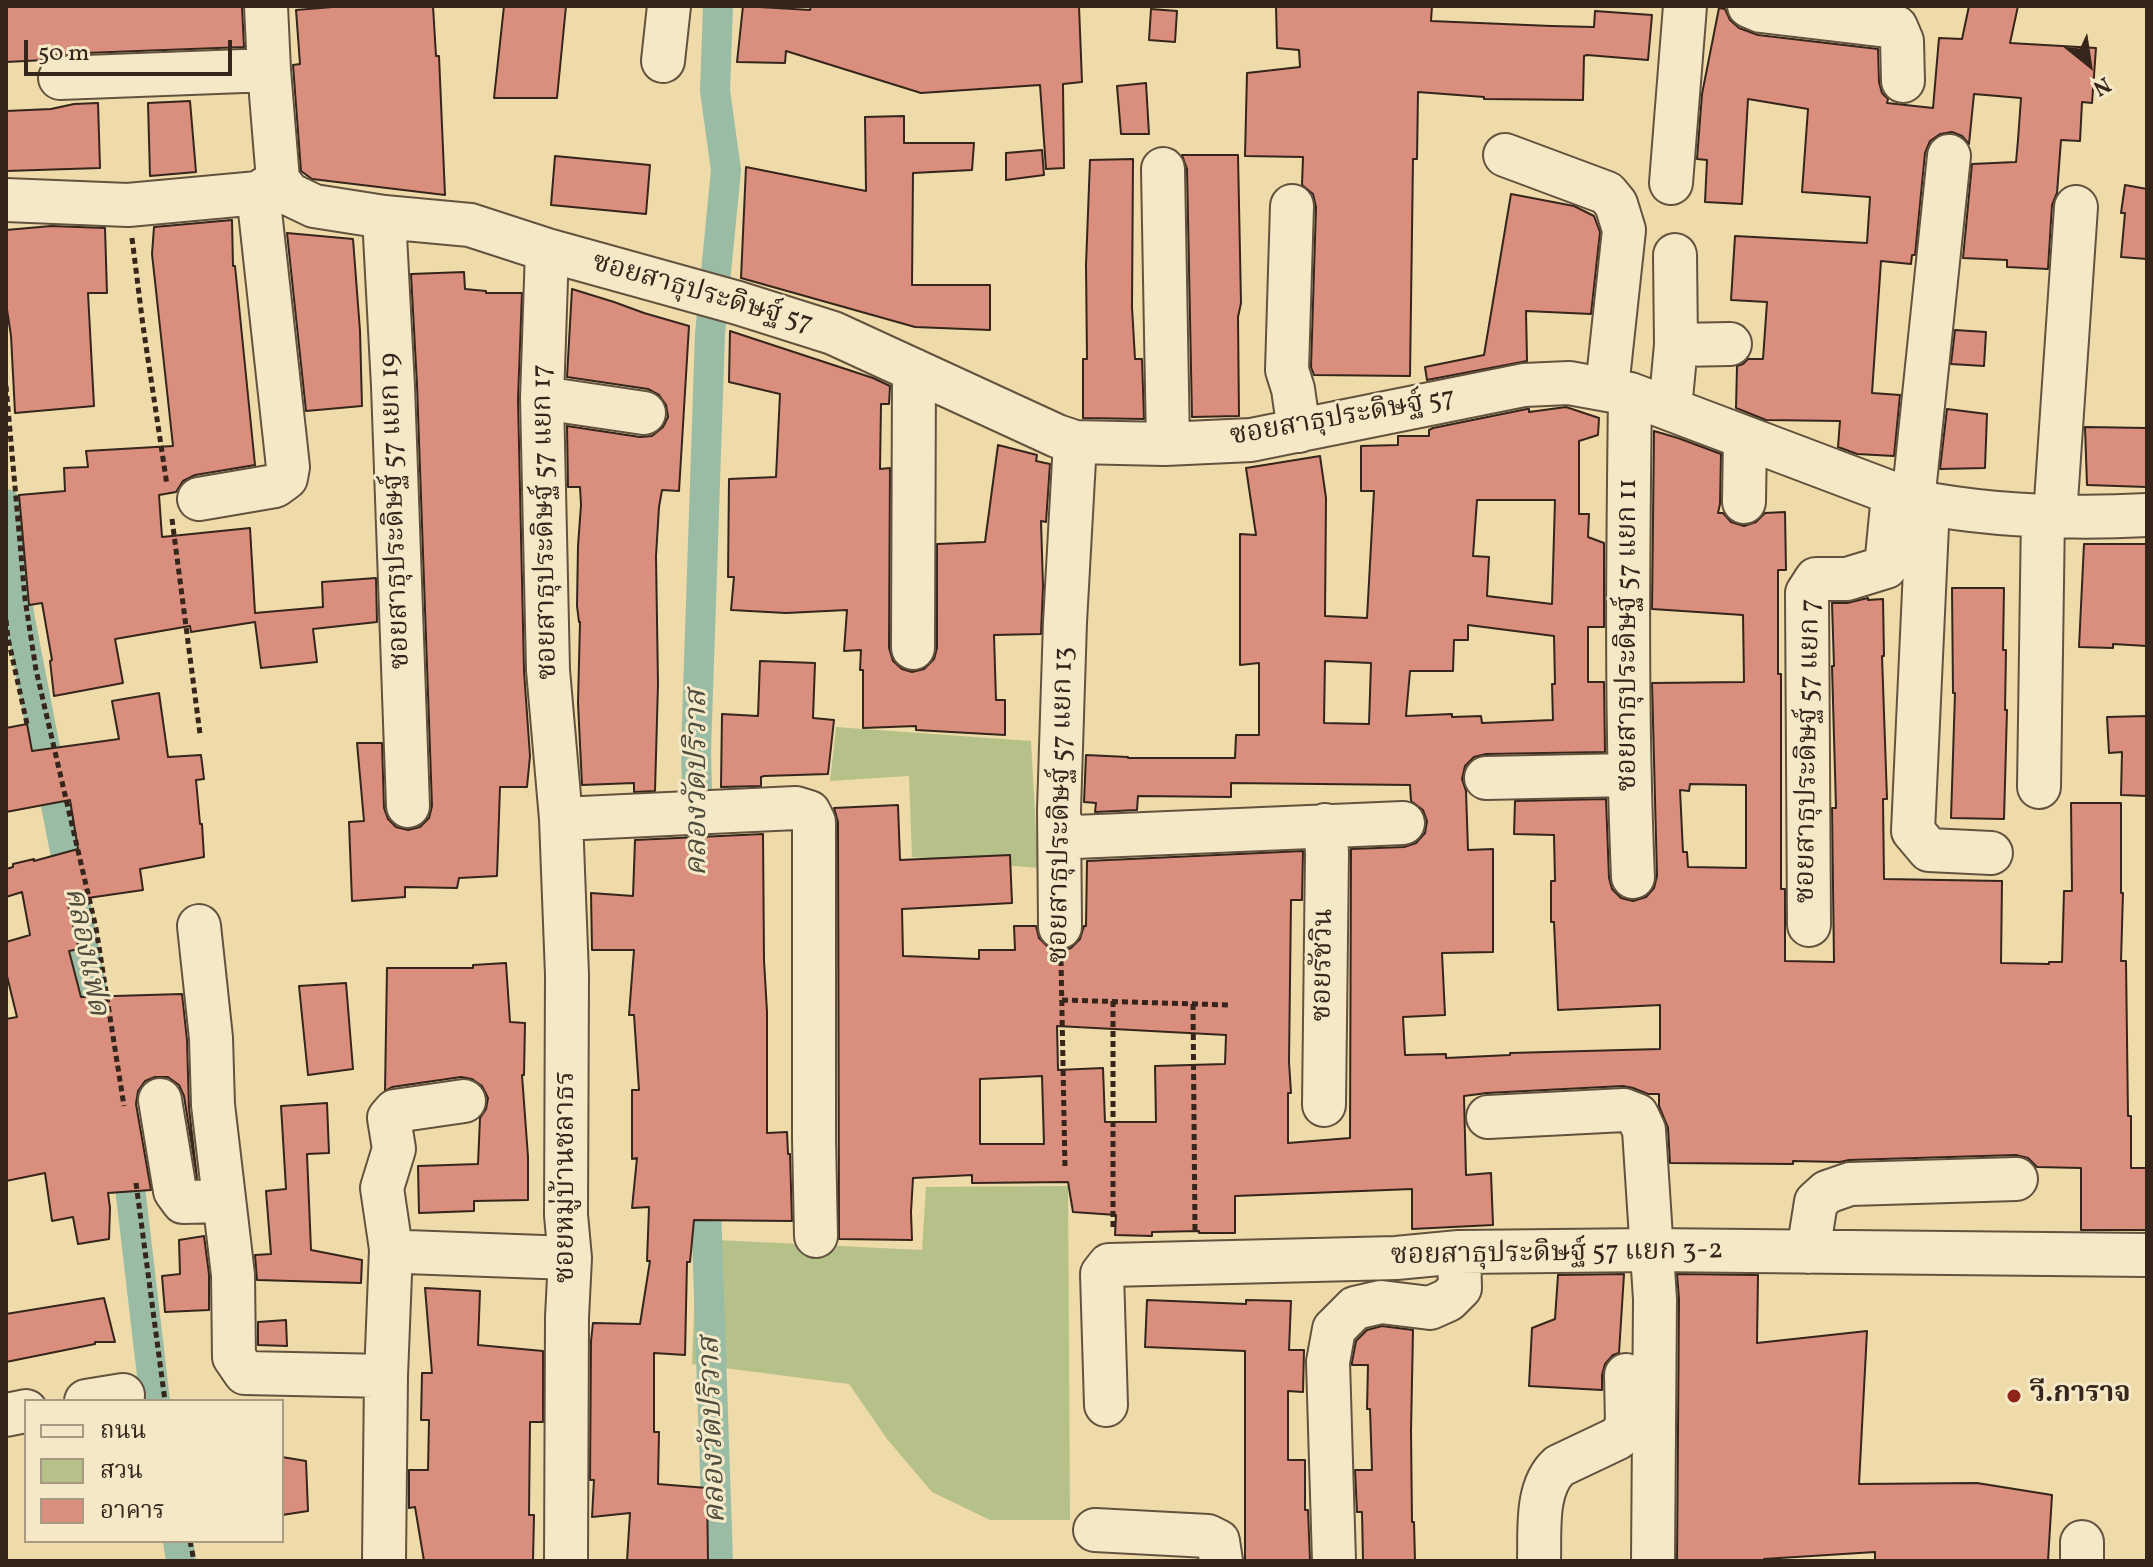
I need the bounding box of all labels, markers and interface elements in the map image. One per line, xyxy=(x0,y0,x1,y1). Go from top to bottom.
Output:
scale bar xyxy=(28,24,236,74)
north arrow xyxy=(2049,24,2129,104)
text: 50 m xyxy=(38,37,90,71)
text: N xyxy=(2087,68,2116,103)
street label: ซอยสาธุประดิษฐ์ 57 xyxy=(588,247,816,343)
street label: ซอยสาธุประดิษฐ์ 57 แยก 19 xyxy=(375,352,419,670)
street label: ซอยสาธุประดิษฐ์ 57 แยก 17 xyxy=(527,364,567,680)
street label: ซอยสาธุประดิษฐ์ 57 xyxy=(1228,383,1458,455)
street label: ซอยสาธุประดิษฐ์ 57 แยก 11 xyxy=(1613,478,1647,792)
street label: ซอยสาธุประดิษฐ์ 57 แยก 7 xyxy=(1791,598,1829,904)
street label: ซอยสาธุประดิษฐ์ 57 แยก 13 xyxy=(1043,646,1083,964)
water label: คลองวัดปริวาส xyxy=(681,690,717,876)
water label: คลองแฟด xyxy=(54,885,114,1019)
street label: ซอยรัชวิน xyxy=(1307,908,1343,1022)
street label: ซอยหมู่บ้านชลาธร xyxy=(551,1071,585,1283)
street label: ซอยสาธุประดิษฐ์ 57 แยก 3-2 xyxy=(1390,1235,1724,1275)
water label: คลองวัดปริวาส xyxy=(694,1336,736,1524)
place label: วี.การาจ xyxy=(2030,1379,2131,1413)
marker: วี.การาจ xyxy=(2005,1387,2023,1405)
legend xyxy=(24,1399,284,1543)
text: ถนน xyxy=(100,1415,146,1449)
text: สวน xyxy=(100,1455,143,1489)
text: อาคาร xyxy=(100,1495,165,1529)

